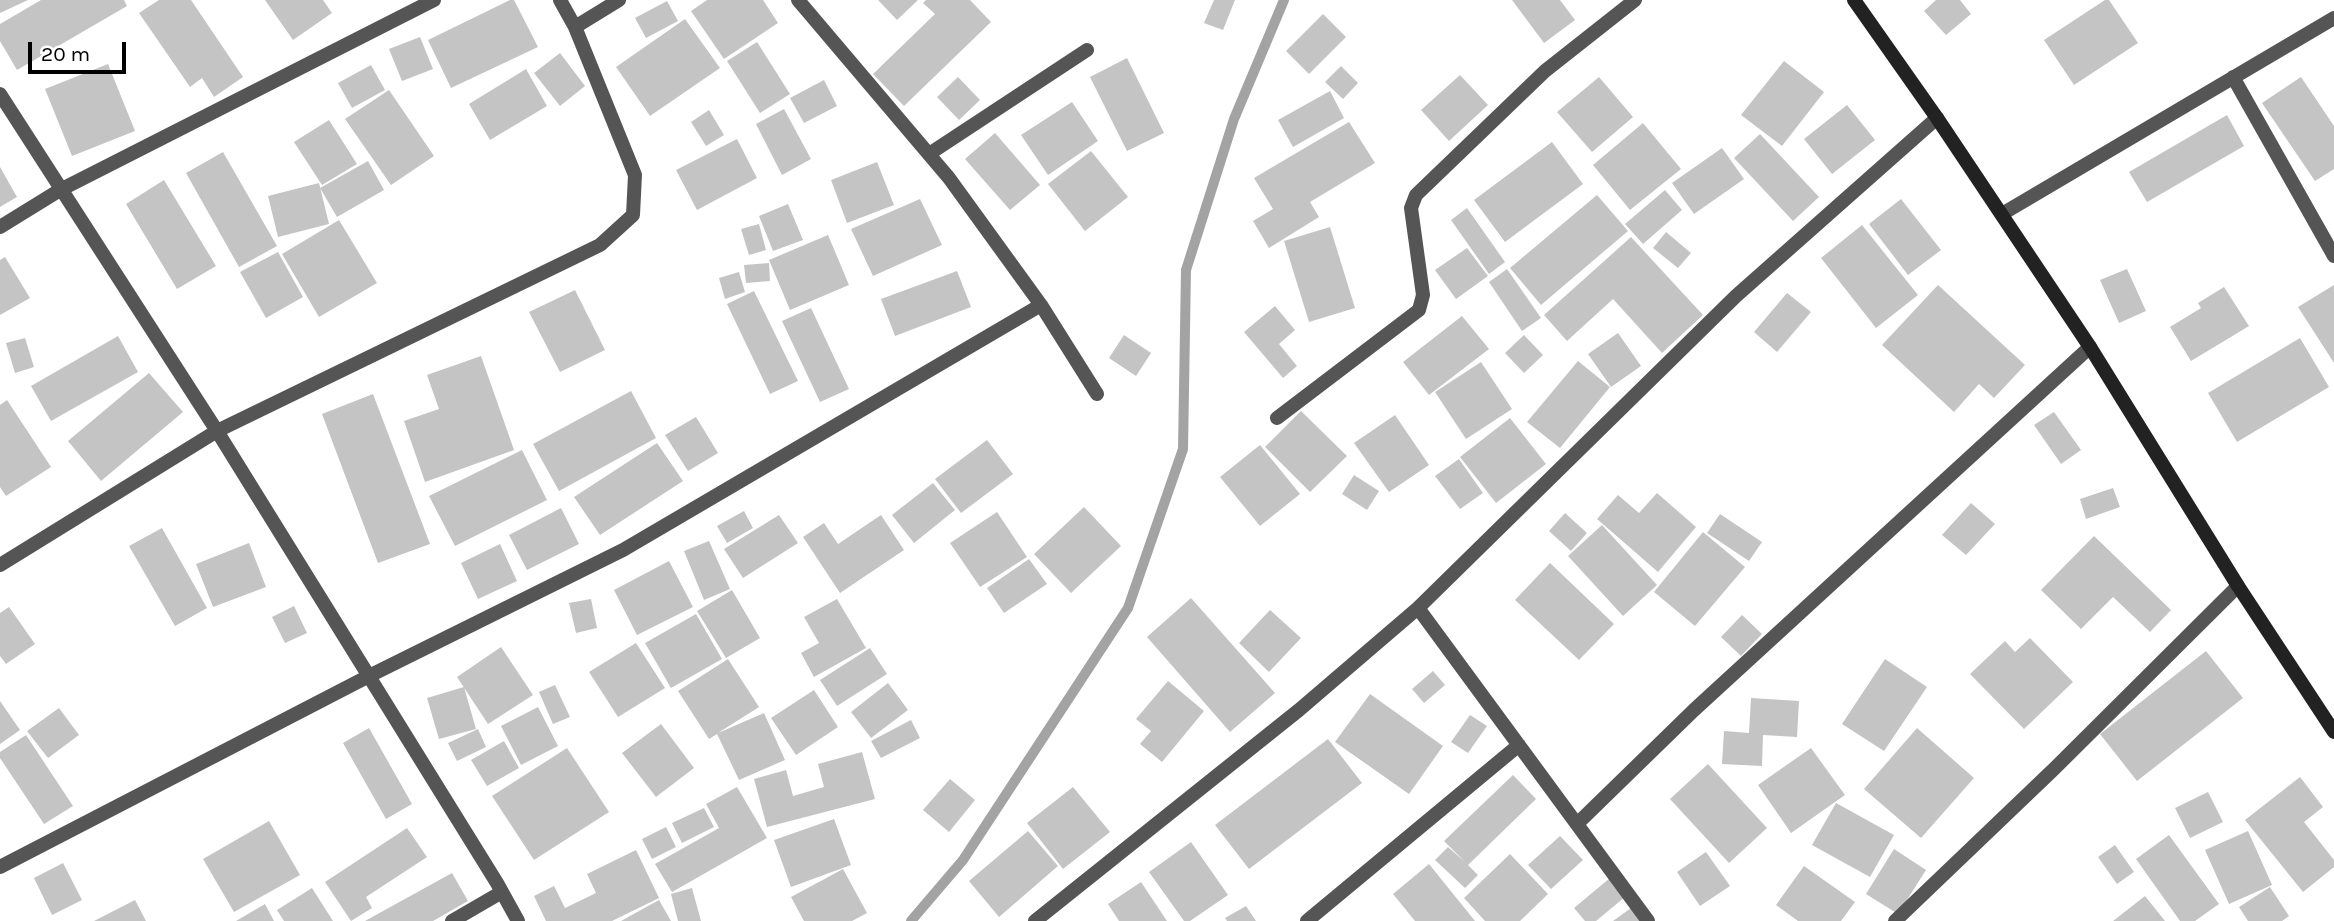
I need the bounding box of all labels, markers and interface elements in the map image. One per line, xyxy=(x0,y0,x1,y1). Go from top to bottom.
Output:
scale bar xyxy=(32,28,130,72)
text: 20 m xyxy=(41,42,90,66)

